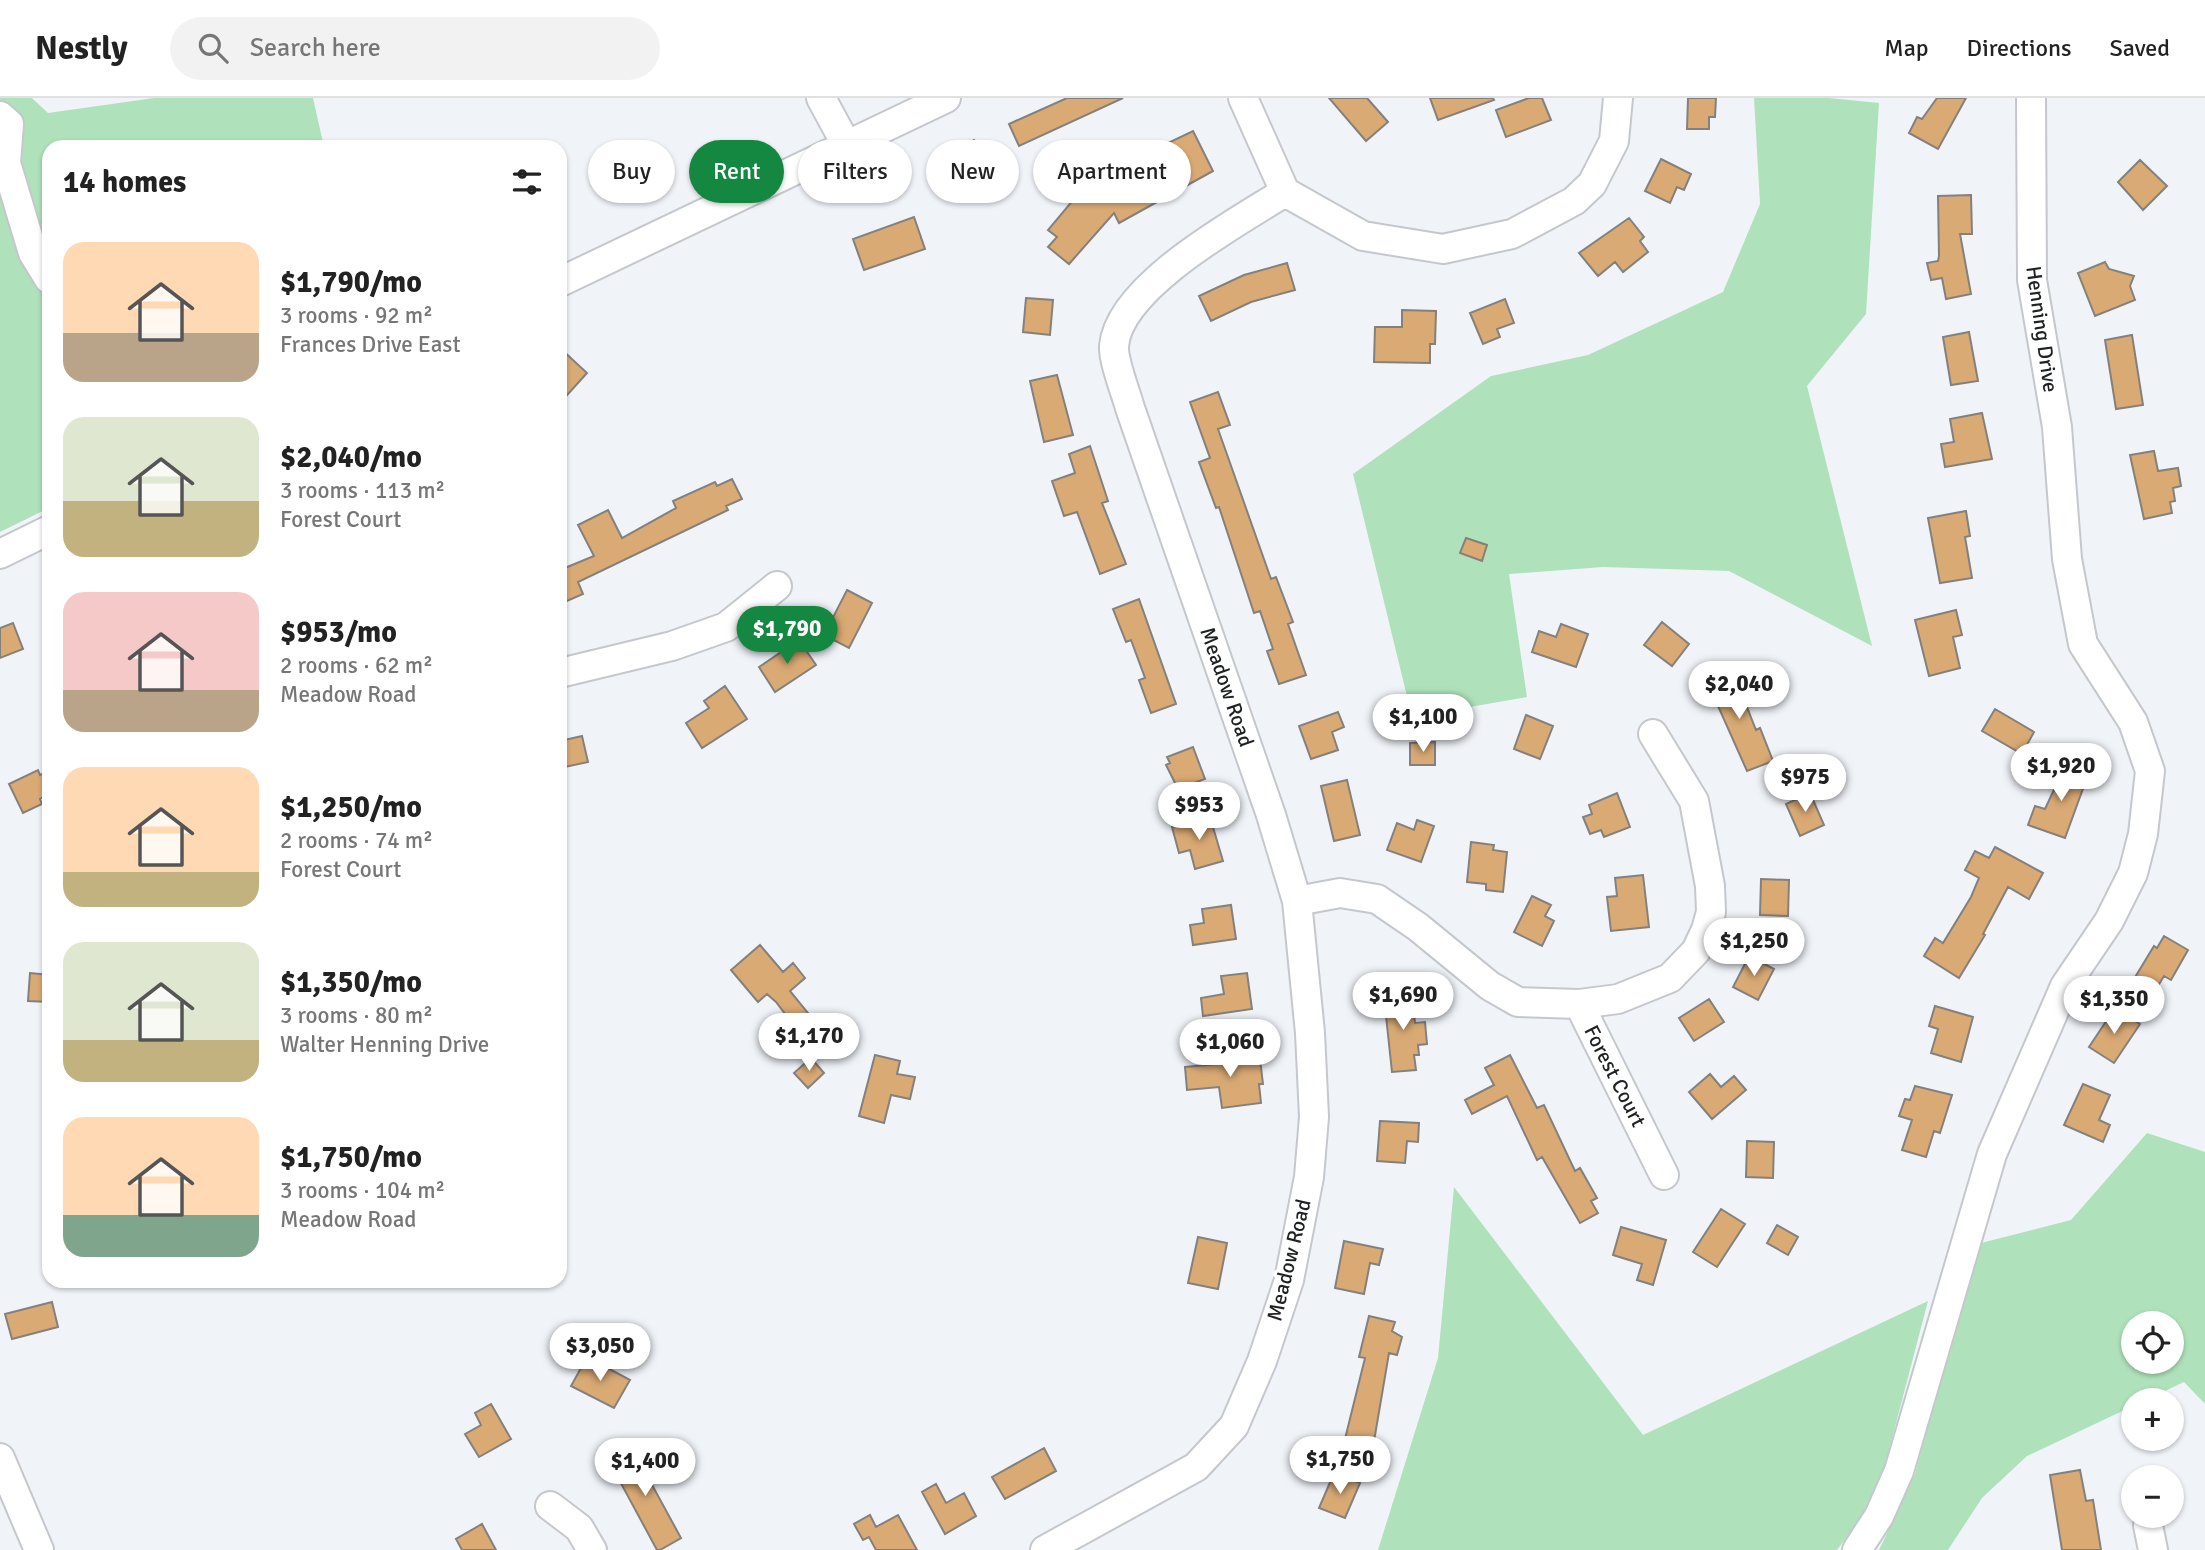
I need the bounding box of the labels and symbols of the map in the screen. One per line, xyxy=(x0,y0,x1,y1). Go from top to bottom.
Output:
street label: Henning Drive xyxy=(2020,264,2064,394)
pin: $1,790 xyxy=(730,606,844,666)
street label: Meadow Road xyxy=(1194,624,1260,750)
pin: $2,040 xyxy=(1682,662,1796,721)
pin: $1,100 xyxy=(1366,694,1480,754)
pin: $1,920 xyxy=(2004,744,2118,803)
pin: $975 xyxy=(1764,754,1846,814)
pin: $953 xyxy=(1158,782,1240,842)
pin: $1,250 xyxy=(1697,918,1811,978)
pin: $1,690 xyxy=(1346,972,1460,1032)
pin: $1,350 xyxy=(2057,976,2171,1036)
pin: $1,170 xyxy=(752,1014,866,1073)
pin: $1,060 xyxy=(1173,1020,1287,1079)
street label: Forest Court xyxy=(1578,1021,1652,1131)
street label: Meadow Road xyxy=(1261,1196,1317,1324)
pin: $3,050 xyxy=(543,1324,657,1383)
pin: $1,750 xyxy=(1283,1436,1397,1496)
pin: $1,400 xyxy=(588,1438,702,1498)

